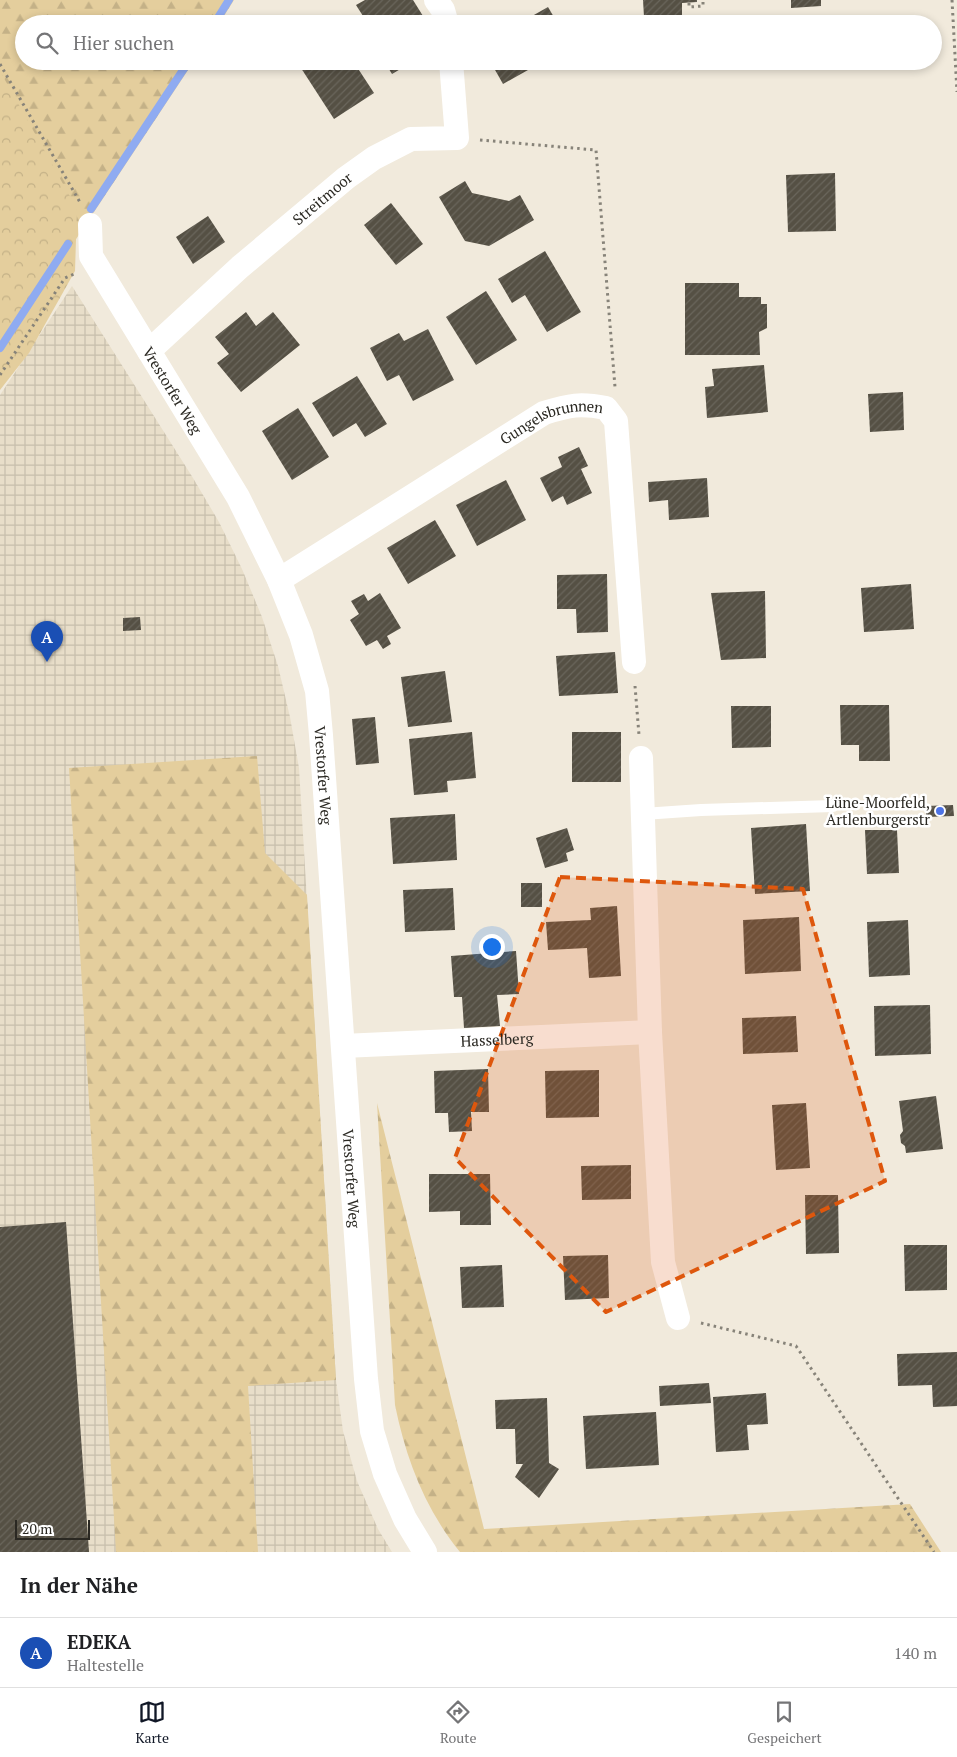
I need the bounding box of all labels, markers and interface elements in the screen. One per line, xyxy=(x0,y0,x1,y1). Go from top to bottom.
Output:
search box xyxy=(15,15,942,70)
icon: search xyxy=(33,29,61,57)
text: Hier suchen xyxy=(73,30,174,55)
street label: Streitmoor xyxy=(288,167,356,229)
street label: Vrestorfer Weg xyxy=(138,343,208,438)
street label: Gungelsbrunnen xyxy=(496,395,605,449)
pin: A xyxy=(31,621,63,662)
street label: Vrestorfer Weg xyxy=(310,725,337,826)
place label: Lüne-Moorfeld, Artlenburgerstr xyxy=(825,792,930,829)
marker: Lüne-Moorfeld, Artlenburgerstr xyxy=(934,805,946,817)
your location xyxy=(479,934,505,960)
street label: Hasselberg xyxy=(460,1027,535,1051)
street label: Vrestorfer Weg xyxy=(339,1128,365,1229)
scale bar xyxy=(15,1517,90,1540)
text: 20 m xyxy=(22,1519,52,1538)
text: In der Nähe xyxy=(20,1571,138,1599)
text: EDEKA xyxy=(67,1629,131,1654)
text: A xyxy=(30,1642,42,1664)
text: 140 m xyxy=(894,1642,937,1664)
text: Haltestelle xyxy=(67,1654,144,1676)
tab: Karte xyxy=(135,1698,169,1747)
tab: Route xyxy=(440,1698,477,1747)
tab: Gespeichert xyxy=(747,1698,822,1747)

